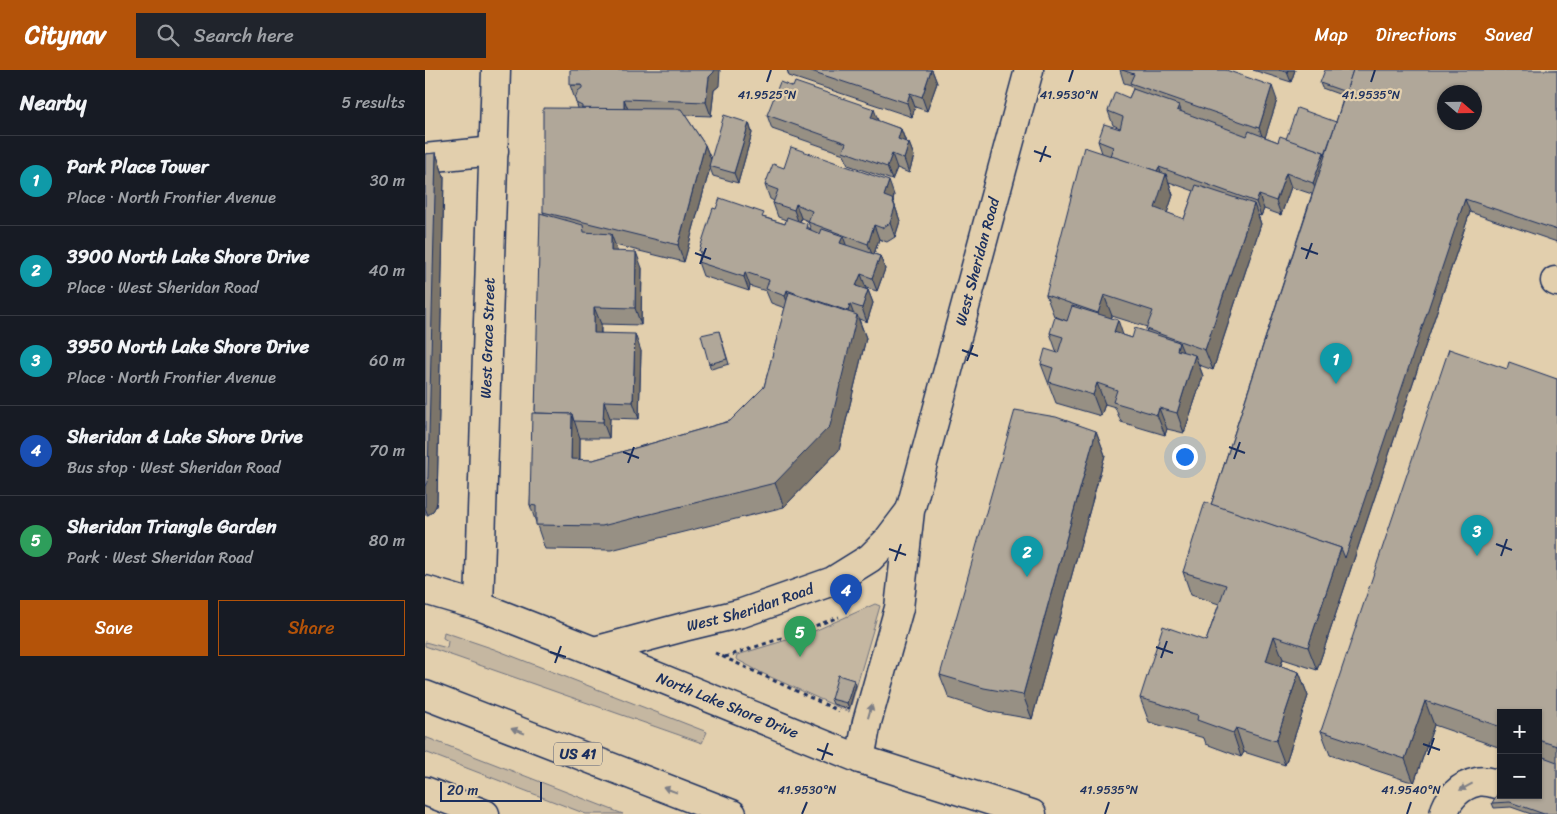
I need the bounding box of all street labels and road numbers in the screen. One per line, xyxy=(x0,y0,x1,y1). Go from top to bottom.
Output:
street label: West Sheridan Road xyxy=(948,194,1007,329)
street label: West Grace Street xyxy=(473,277,502,399)
street label: West Sheridan Road xyxy=(684,575,818,639)
street label: North Lake Shore Drive xyxy=(653,665,803,746)
road number: US 41 xyxy=(554,742,602,766)

